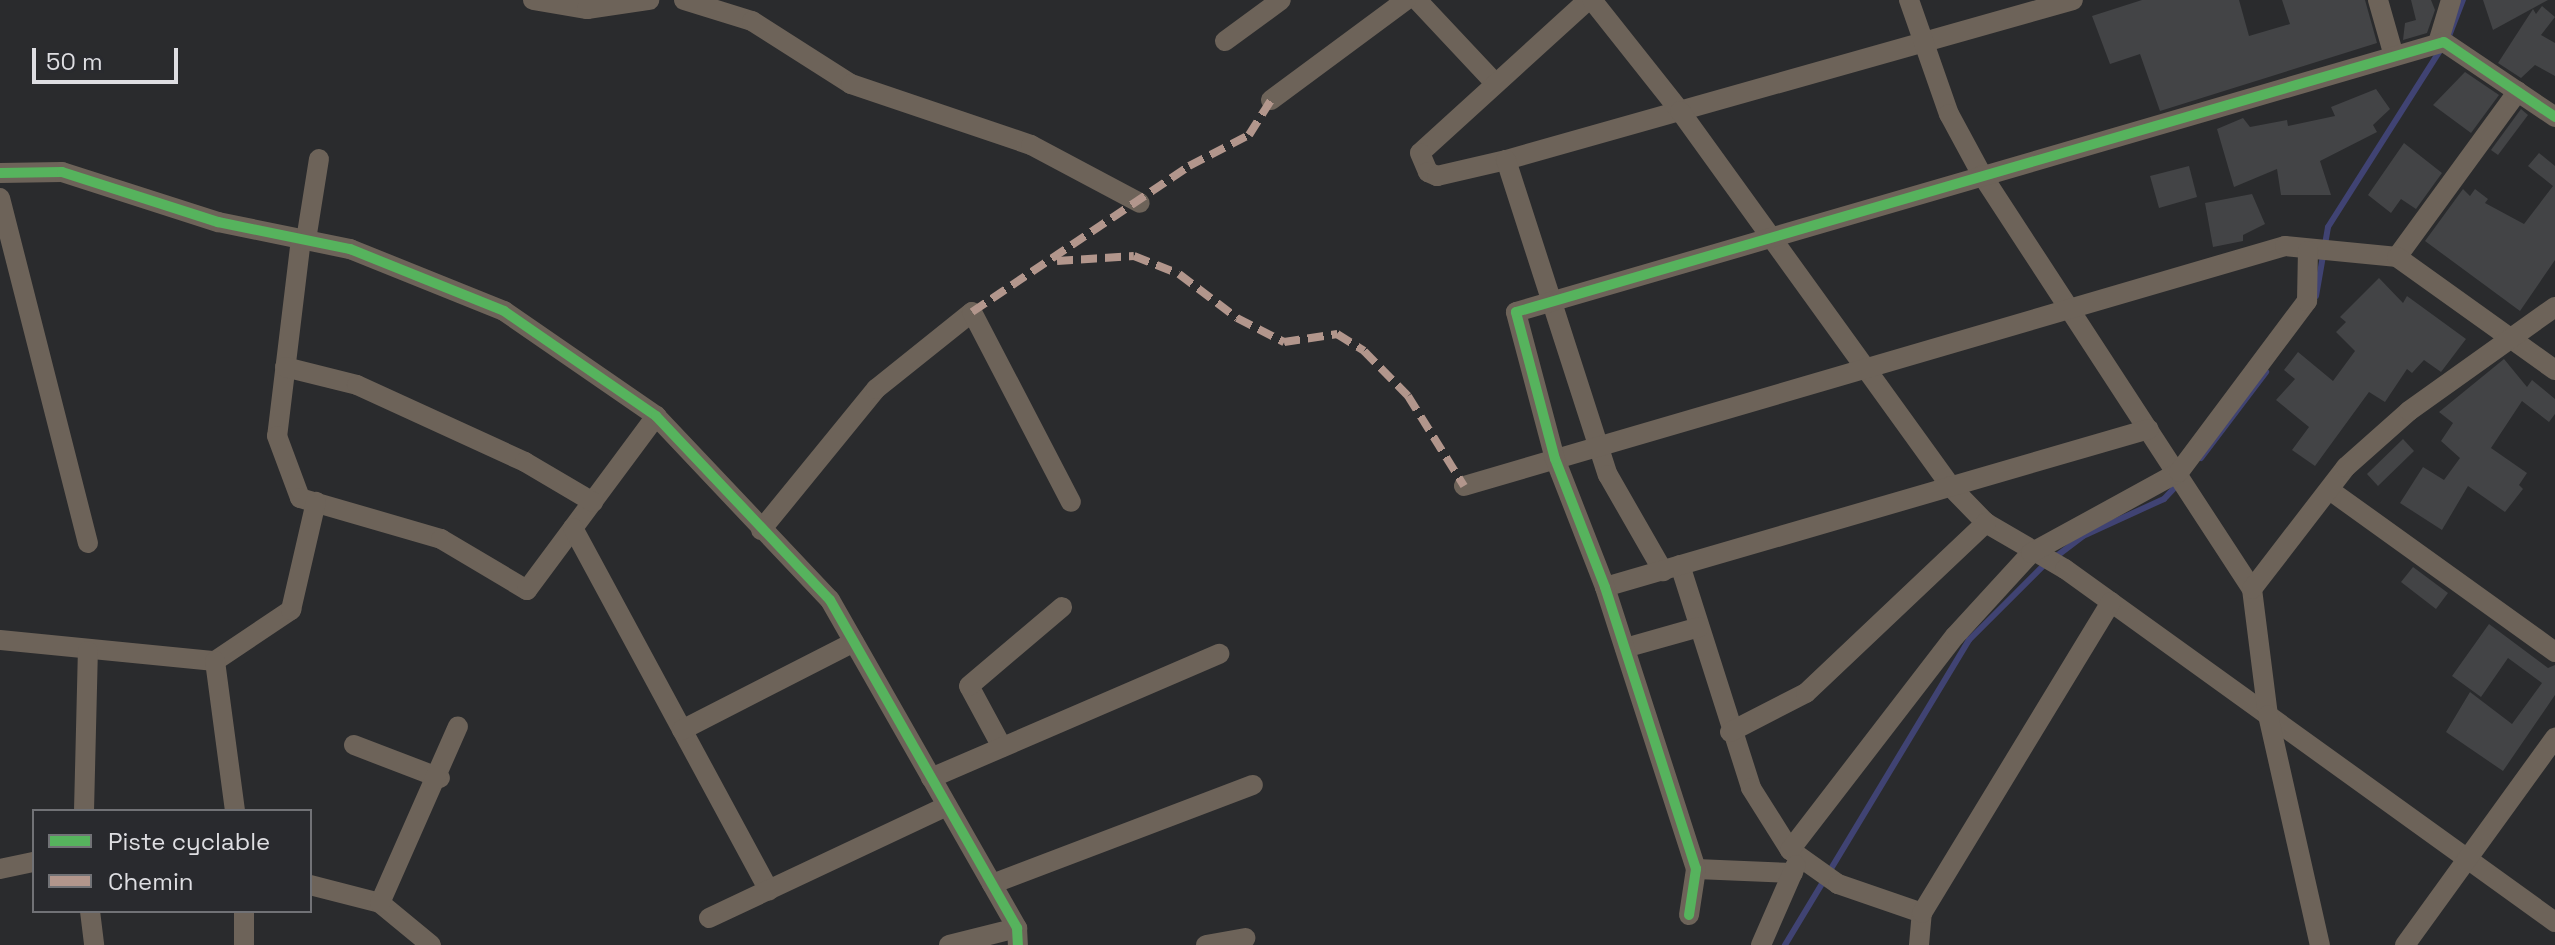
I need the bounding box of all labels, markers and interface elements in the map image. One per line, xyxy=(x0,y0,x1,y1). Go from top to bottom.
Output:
scale bar xyxy=(36,32,182,82)
text: 50 m xyxy=(46,46,103,77)
legend xyxy=(32,809,312,913)
text: Piste cyclable xyxy=(108,826,270,857)
text: Chemin xyxy=(108,866,194,897)

